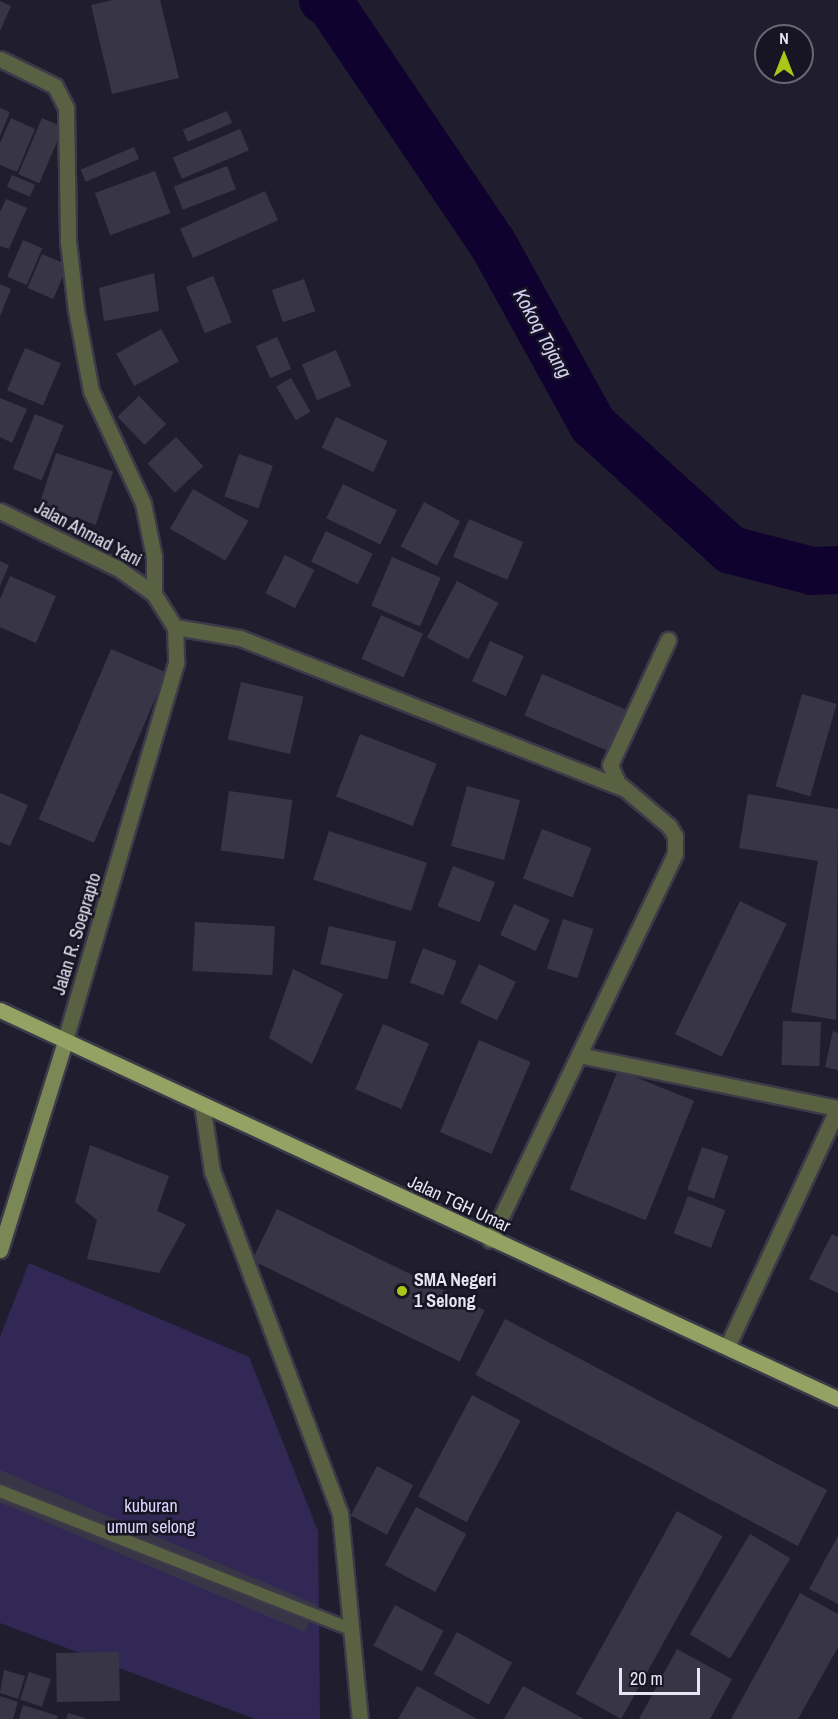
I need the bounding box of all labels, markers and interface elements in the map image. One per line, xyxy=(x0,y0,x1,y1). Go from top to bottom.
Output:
north arrow xyxy=(754,24,814,84)
text: N xyxy=(779,27,789,49)
water label: Kokoq Tojang xyxy=(509,284,577,382)
street label: Jalan Ahmad Yani xyxy=(30,496,146,572)
street label: Jalan R. Soeprapto xyxy=(48,870,106,998)
street label: Jalan TGH Umar xyxy=(404,1171,514,1237)
place label: SMA Negeri 1 Selong xyxy=(414,1270,497,1312)
marker: SMA Negeri 1 Selong xyxy=(395,1284,409,1298)
park label: kuburan umum selong xyxy=(107,1496,195,1538)
scale bar xyxy=(622,1656,703,1694)
text: 20 m xyxy=(630,1666,663,1691)

